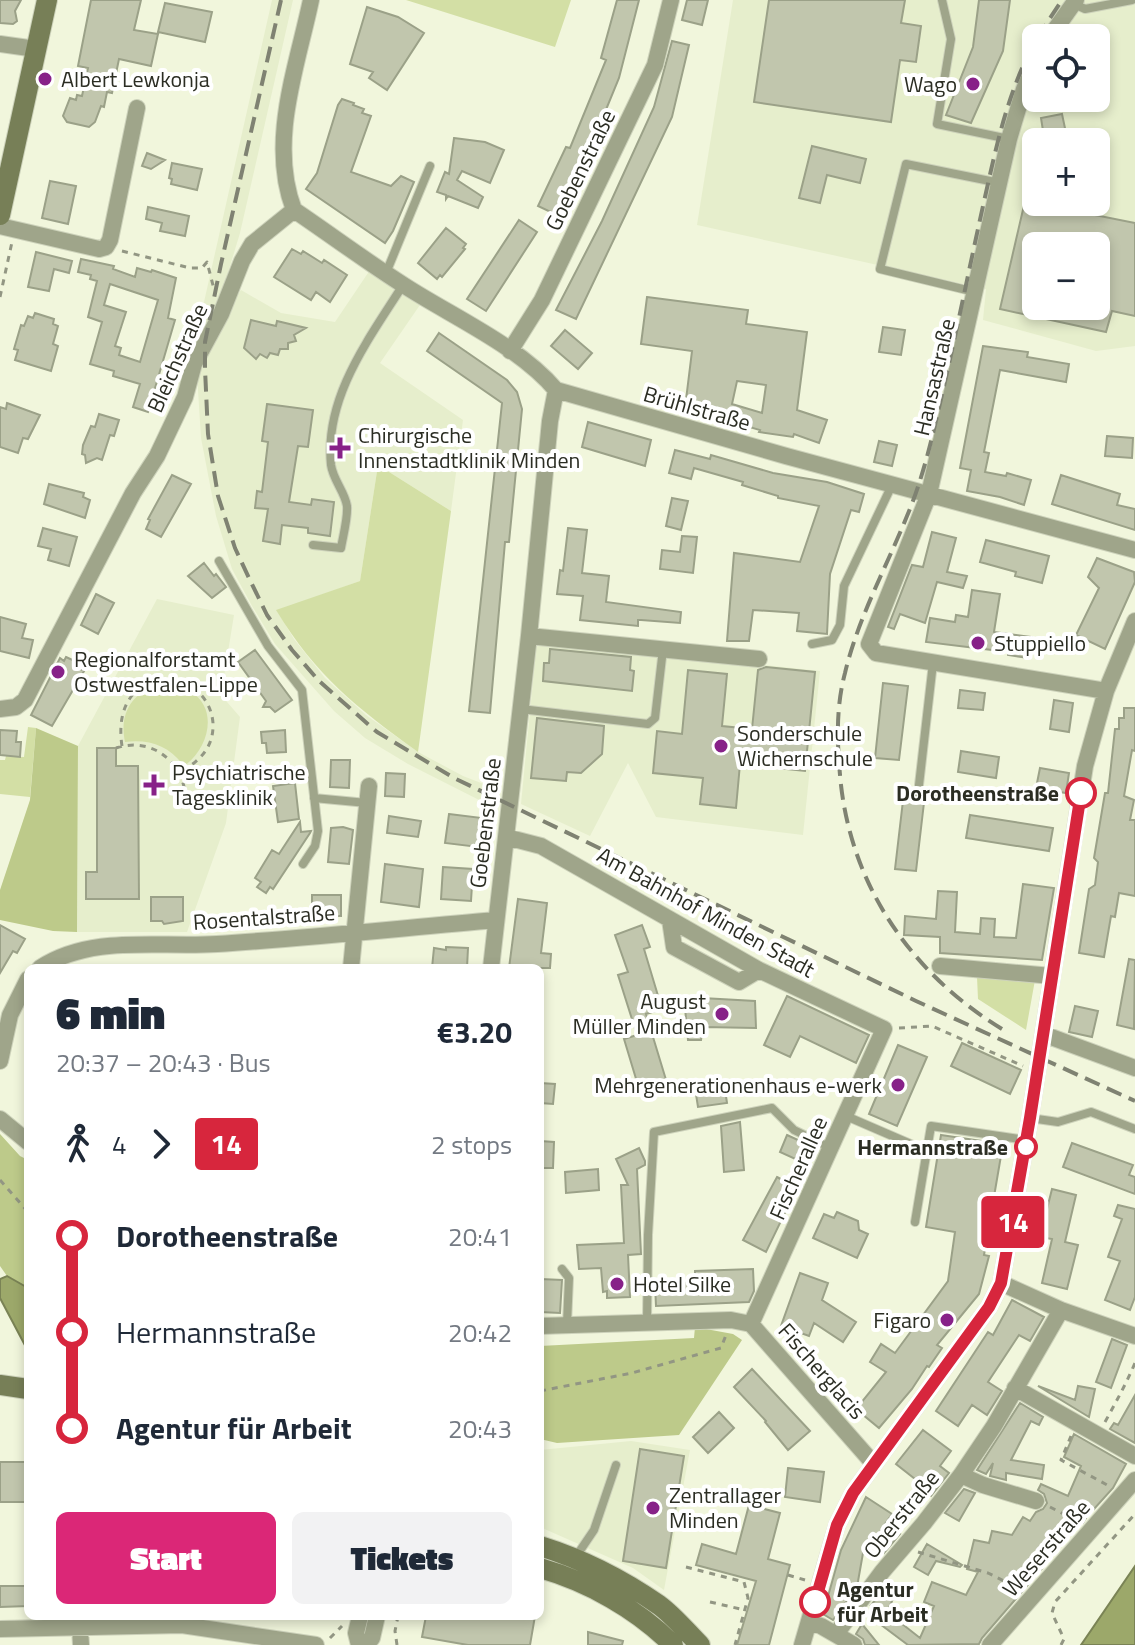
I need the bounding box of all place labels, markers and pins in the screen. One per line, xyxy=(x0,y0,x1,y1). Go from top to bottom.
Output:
place label: Albert Lewkonja xyxy=(61,62,210,96)
place label: Wago xyxy=(904,67,957,101)
marker: Albert Lewkonja xyxy=(36,70,54,88)
marker: Wago xyxy=(964,75,982,93)
place label: Chirurgische Innenstadtklinik Minden xyxy=(358,418,580,477)
marker: Chirurgische Innenstadtklinik Minden xyxy=(329,437,351,459)
place label: Stuppiello xyxy=(994,626,1086,660)
marker: Stuppiello xyxy=(969,634,987,652)
place label: Regionalforstamt Ostwestfalen-Lippe xyxy=(74,642,258,701)
marker: Regionalforstamt Ostwestfalen-Lippe xyxy=(49,663,67,681)
place label: Sonderschule Wichernschule xyxy=(737,716,873,775)
marker: Sonderschule Wichernschule xyxy=(712,737,730,755)
place label: Psychiatrische Tagesklinik xyxy=(172,755,306,814)
marker: Psychiatrische Tagesklinik xyxy=(143,774,165,796)
place label: Dorotheenstraße xyxy=(896,776,1059,810)
marker: Dorotheenstraße xyxy=(1066,778,1096,808)
place label: August Müller Minden xyxy=(572,984,706,1043)
marker: August Müller Minden xyxy=(713,1005,731,1023)
place label: Mehrgenerationenhaus e-werk xyxy=(594,1068,882,1102)
marker: Mehrgenerationenhaus e-werk xyxy=(889,1076,907,1094)
place label: Hermannstraße xyxy=(857,1130,1008,1164)
marker: Hermannstraße xyxy=(1015,1136,1037,1158)
place label: Hotel Silke xyxy=(633,1267,731,1301)
marker: Hotel Silke xyxy=(608,1275,626,1293)
place label: Figaro xyxy=(873,1303,931,1337)
marker: Figaro xyxy=(938,1311,956,1329)
place label: Zentrallager Minden xyxy=(669,1478,781,1537)
marker: Zentrallager Minden xyxy=(644,1499,662,1517)
place label: Agentur für Arbeit xyxy=(837,1572,928,1631)
marker: Agentur für Arbeit xyxy=(800,1587,830,1617)

